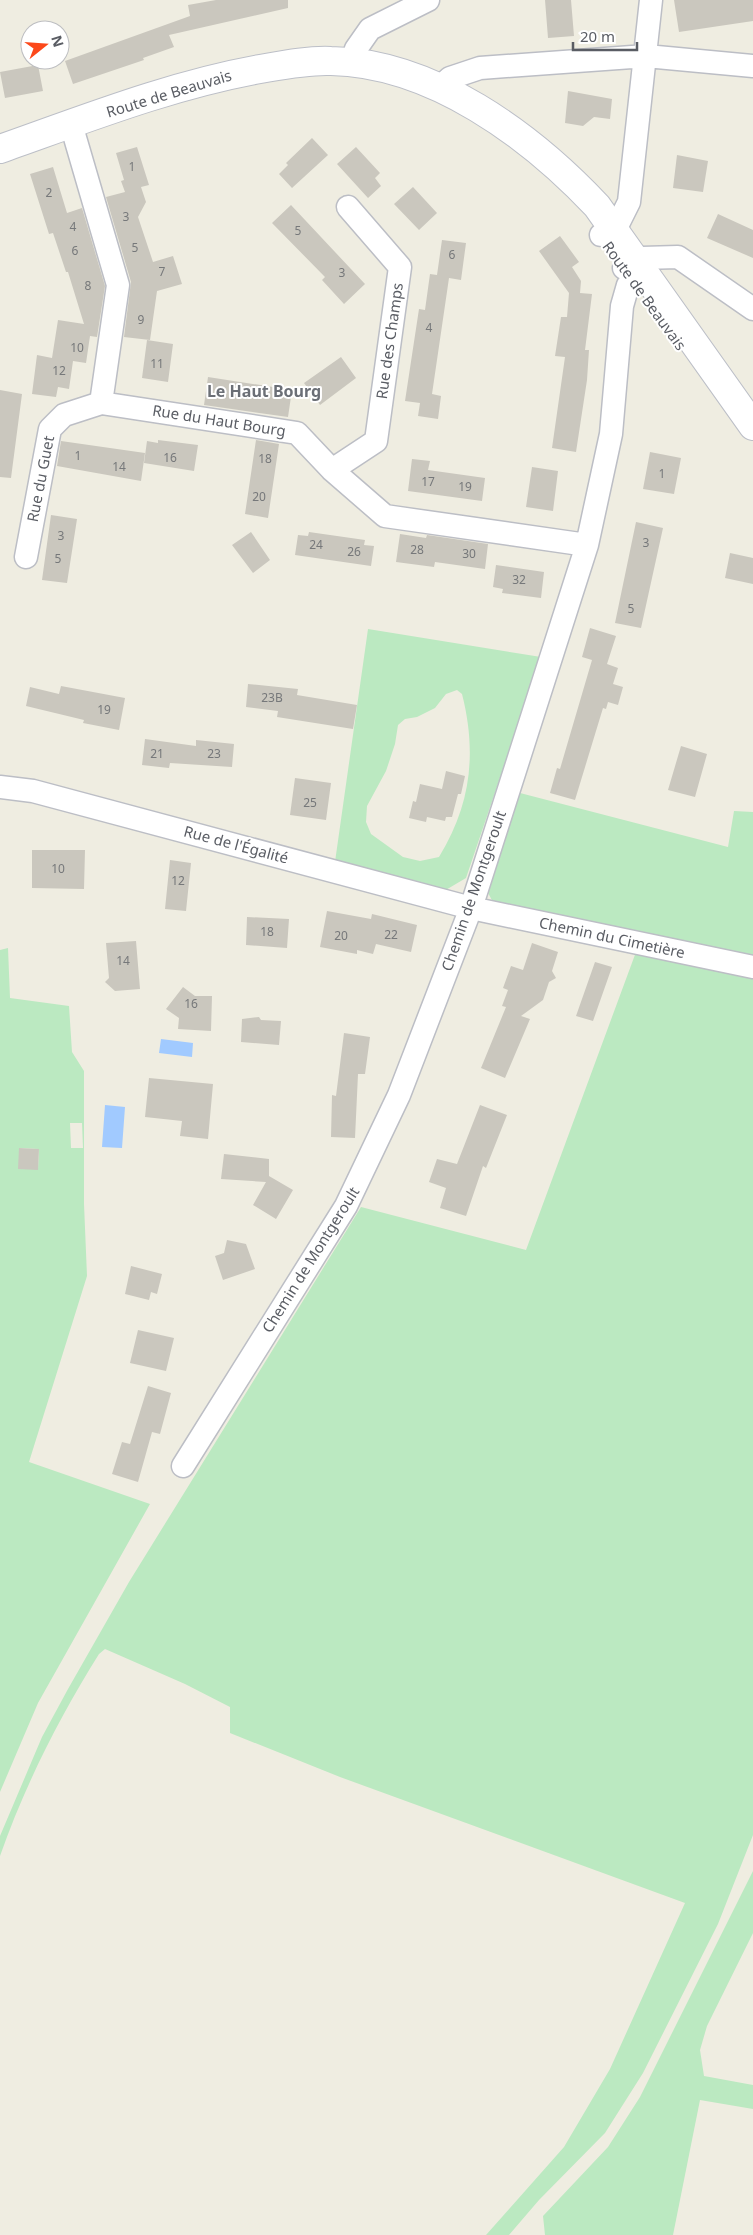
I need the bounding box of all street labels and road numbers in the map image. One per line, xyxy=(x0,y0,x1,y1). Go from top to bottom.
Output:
street label: Route de Beauvais xyxy=(104,64,234,122)
street label: Route de Beauvais xyxy=(599,237,691,354)
street label: Rue des Champs xyxy=(371,281,407,400)
street label: Rue du Haut Bourg xyxy=(151,400,287,440)
street label: Rue du Guet xyxy=(22,433,58,524)
street label: Chemin de Montgeroult xyxy=(436,807,510,974)
street label: Rue de l'Égalité xyxy=(182,820,291,868)
street label: Chemin du Cimetière xyxy=(537,912,687,962)
street label: Chemin de Montgeroult xyxy=(257,1182,364,1336)

